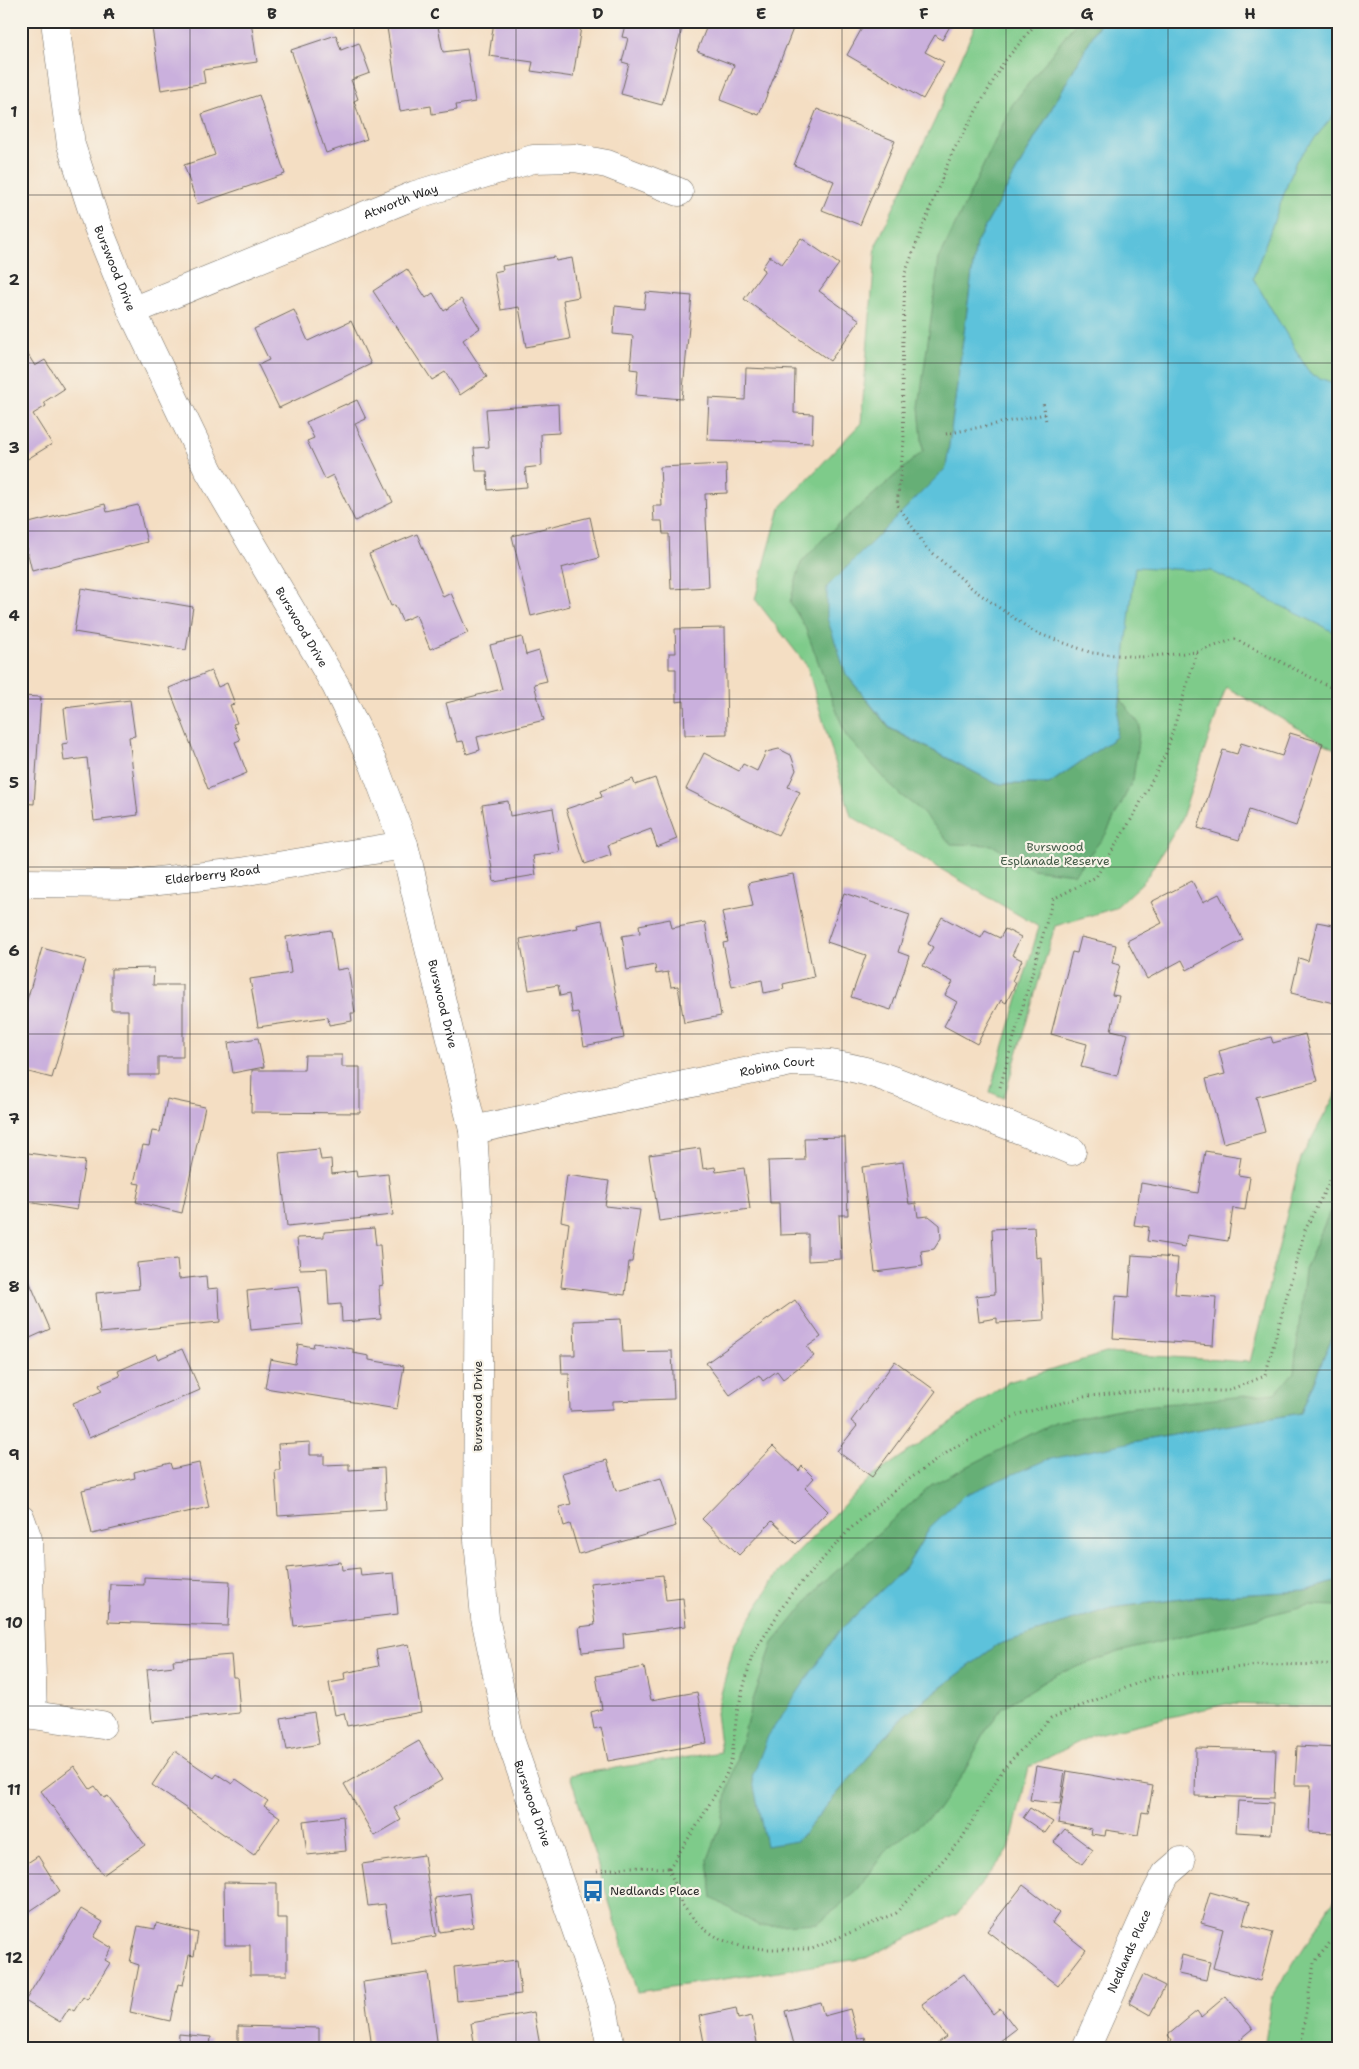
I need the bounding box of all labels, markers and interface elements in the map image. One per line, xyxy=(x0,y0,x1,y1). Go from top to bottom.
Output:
text: A xyxy=(103,3,115,24)
text: B xyxy=(267,3,277,24)
text: C xyxy=(430,3,440,24)
text: D xyxy=(592,3,604,24)
text: E xyxy=(756,3,766,24)
text: F xyxy=(919,3,929,24)
text: G xyxy=(1081,3,1094,24)
text: H xyxy=(1244,3,1256,24)
text: 1 xyxy=(10,101,18,122)
street label: Atworth Way xyxy=(361,180,440,223)
street label: Burswood Drive xyxy=(90,223,139,314)
text: 2 xyxy=(8,269,20,290)
text: 3 xyxy=(8,437,20,458)
street label: Burswood Drive xyxy=(271,584,331,671)
text: 4 xyxy=(8,605,20,626)
text: 5 xyxy=(9,772,19,793)
park label: Burswood Esplanade Reserve xyxy=(1000,839,1110,869)
street label: Elderberry Road xyxy=(164,861,262,888)
text: 6 xyxy=(8,940,20,961)
street label: Burswood Drive xyxy=(424,958,461,1050)
street label: Robina Court xyxy=(738,1054,815,1081)
text: 7 xyxy=(8,1108,20,1129)
text: 8 xyxy=(8,1276,20,1297)
street label: Burswood Drive xyxy=(470,1360,486,1451)
text: 9 xyxy=(8,1444,20,1465)
text: 10 xyxy=(5,1612,23,1633)
street label: Burswood Drive xyxy=(510,1758,555,1849)
text: 11 xyxy=(7,1779,21,1800)
bus stop icon: Nedlands Place xyxy=(580,1878,606,1904)
place label: Nedlands Place xyxy=(610,1883,700,1899)
street label: Nedlands Place xyxy=(1104,1907,1155,1995)
text: 12 xyxy=(5,1947,23,1968)

